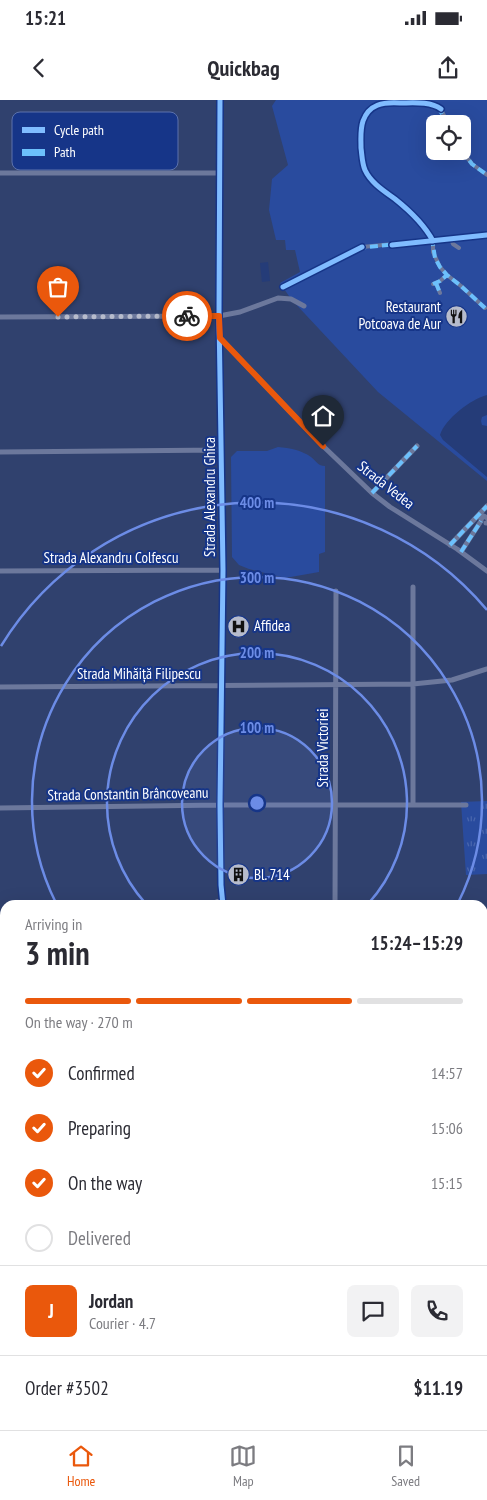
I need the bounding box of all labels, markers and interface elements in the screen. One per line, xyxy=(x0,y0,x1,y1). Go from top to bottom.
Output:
text: 15:21 xyxy=(25,6,66,30)
icon: back xyxy=(25,54,53,82)
text: Quickbag xyxy=(207,54,280,82)
icon: share xyxy=(434,54,462,82)
legend xyxy=(12,112,178,170)
map controls xyxy=(426,115,471,160)
button: locate xyxy=(426,115,471,160)
text: Cycle path xyxy=(54,121,104,139)
text: Path xyxy=(54,143,76,161)
pin xyxy=(37,266,79,317)
icon: bag xyxy=(44,273,72,301)
courier xyxy=(162,291,212,341)
place label: Restaurant Potcoava de Aur xyxy=(358,297,442,333)
icon: bike xyxy=(173,302,201,330)
restaurant icon: Restaurant Potcoava de Aur xyxy=(445,304,469,328)
pin xyxy=(302,395,344,446)
icon: home xyxy=(309,402,337,430)
street label: Strada Alexandru Ghica xyxy=(200,437,219,557)
street label: Strada Vedea xyxy=(354,456,419,513)
text: 400 m xyxy=(240,493,274,512)
street label: Strada Alexandru Colfescu xyxy=(44,548,178,567)
text: 300 m xyxy=(240,568,274,587)
hospital icon: Affidea xyxy=(226,614,250,638)
place label: Affidea xyxy=(254,616,290,635)
text: 200 m xyxy=(240,643,274,662)
street label: Strada Mihăiță Filipescu xyxy=(77,664,201,683)
street label: Strada Victoriei xyxy=(313,709,332,787)
text: 100 m xyxy=(240,718,274,737)
street label: Strada Constantin Brâncoveanu xyxy=(47,783,209,804)
centre of rings xyxy=(248,794,266,812)
building icon: Bl. 714 xyxy=(226,863,250,887)
place label: Bl. 714 xyxy=(254,865,290,884)
text: Arriving in xyxy=(25,914,82,934)
text: 15:24–15:29 xyxy=(370,931,463,955)
text: 3 min xyxy=(25,932,90,974)
text: On the way · 270 m xyxy=(25,1012,133,1032)
icon: check xyxy=(25,1059,53,1087)
text: Confirmed xyxy=(68,1061,135,1085)
text: 14:57 xyxy=(431,1063,463,1083)
icon: check xyxy=(25,1114,53,1142)
text: Preparing xyxy=(68,1116,131,1140)
text: 15:06 xyxy=(431,1118,463,1138)
icon: check xyxy=(25,1169,53,1197)
text: On the way xyxy=(68,1171,142,1195)
text: 15:15 xyxy=(431,1173,463,1193)
text: Delivered xyxy=(68,1226,131,1250)
button: chat xyxy=(347,1285,399,1337)
button: phone xyxy=(411,1285,463,1337)
text: Jordan xyxy=(89,1289,133,1313)
text: J xyxy=(48,1299,54,1323)
text: Courier · 4.7 xyxy=(89,1313,156,1333)
text: Order #3502 xyxy=(25,1376,109,1400)
text: $11.19 xyxy=(414,1376,463,1400)
tab: Home xyxy=(67,1442,95,1490)
tab: Map xyxy=(229,1442,257,1490)
tab: Saved xyxy=(391,1442,420,1490)

